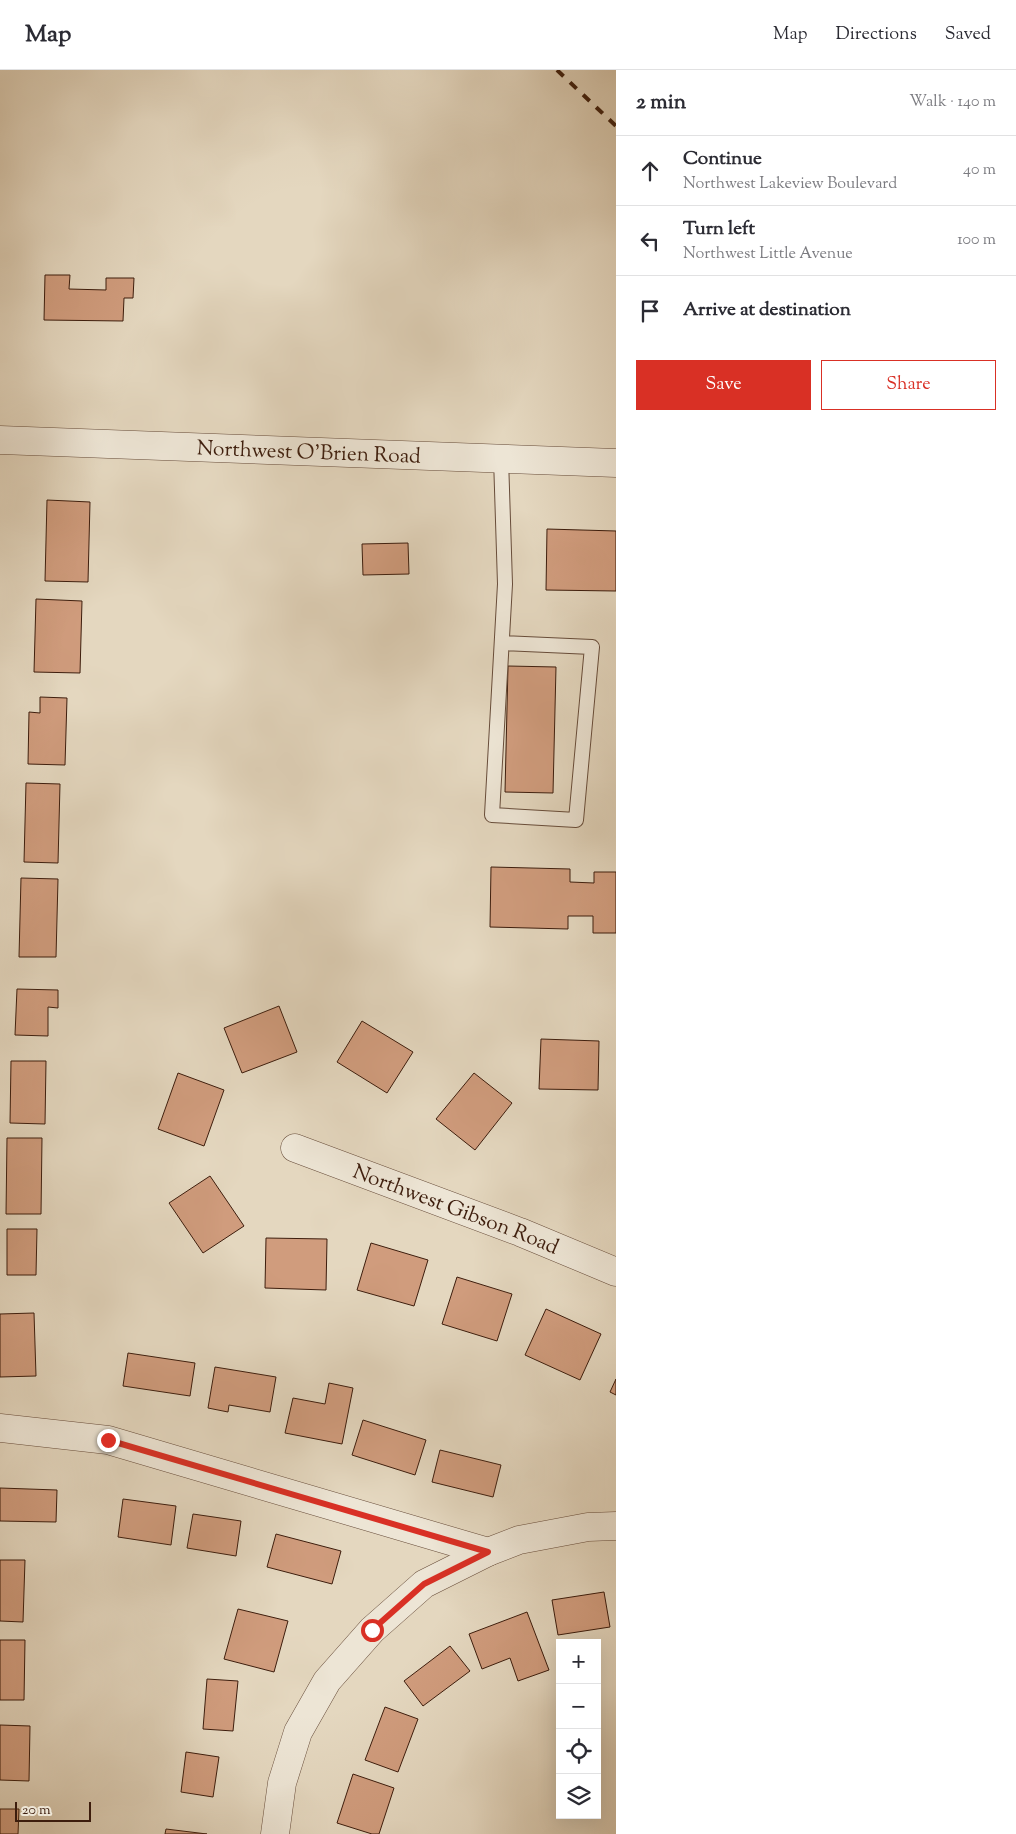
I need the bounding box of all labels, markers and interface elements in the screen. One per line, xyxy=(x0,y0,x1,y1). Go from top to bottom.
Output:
text: Map xyxy=(25,18,71,52)
text: Map xyxy=(773,22,808,48)
text: Directions xyxy=(836,22,917,48)
text: Saved xyxy=(945,22,991,48)
text: 2 min xyxy=(636,88,686,118)
text: Walk · 140 m xyxy=(909,91,996,114)
text: Continue xyxy=(683,146,762,173)
icon: ahead xyxy=(636,157,664,185)
text: 40 m xyxy=(963,159,996,182)
text: Northwest Lakeview Boulevard xyxy=(683,173,897,196)
text: Turn left xyxy=(683,216,755,243)
icon: left xyxy=(636,227,664,255)
text: 100 m xyxy=(957,229,996,252)
text: Northwest Little Avenue xyxy=(683,243,853,266)
icon: arrive xyxy=(636,297,664,325)
text: Arrive at destination xyxy=(683,297,851,324)
button: Save xyxy=(636,360,811,410)
button: Share xyxy=(821,360,996,410)
street label: Northwest O'Brien Road xyxy=(196,434,422,473)
street label: Northwest Gibson Road xyxy=(348,1158,563,1264)
route end xyxy=(97,1429,120,1452)
route start xyxy=(361,1619,384,1642)
map controls xyxy=(556,1639,601,1819)
button: + xyxy=(556,1639,601,1684)
button: − xyxy=(556,1684,601,1729)
button: locate xyxy=(556,1729,601,1774)
button: layers xyxy=(556,1774,601,1819)
scale bar xyxy=(15,1799,91,1822)
text: 20 m xyxy=(22,1801,51,1821)

